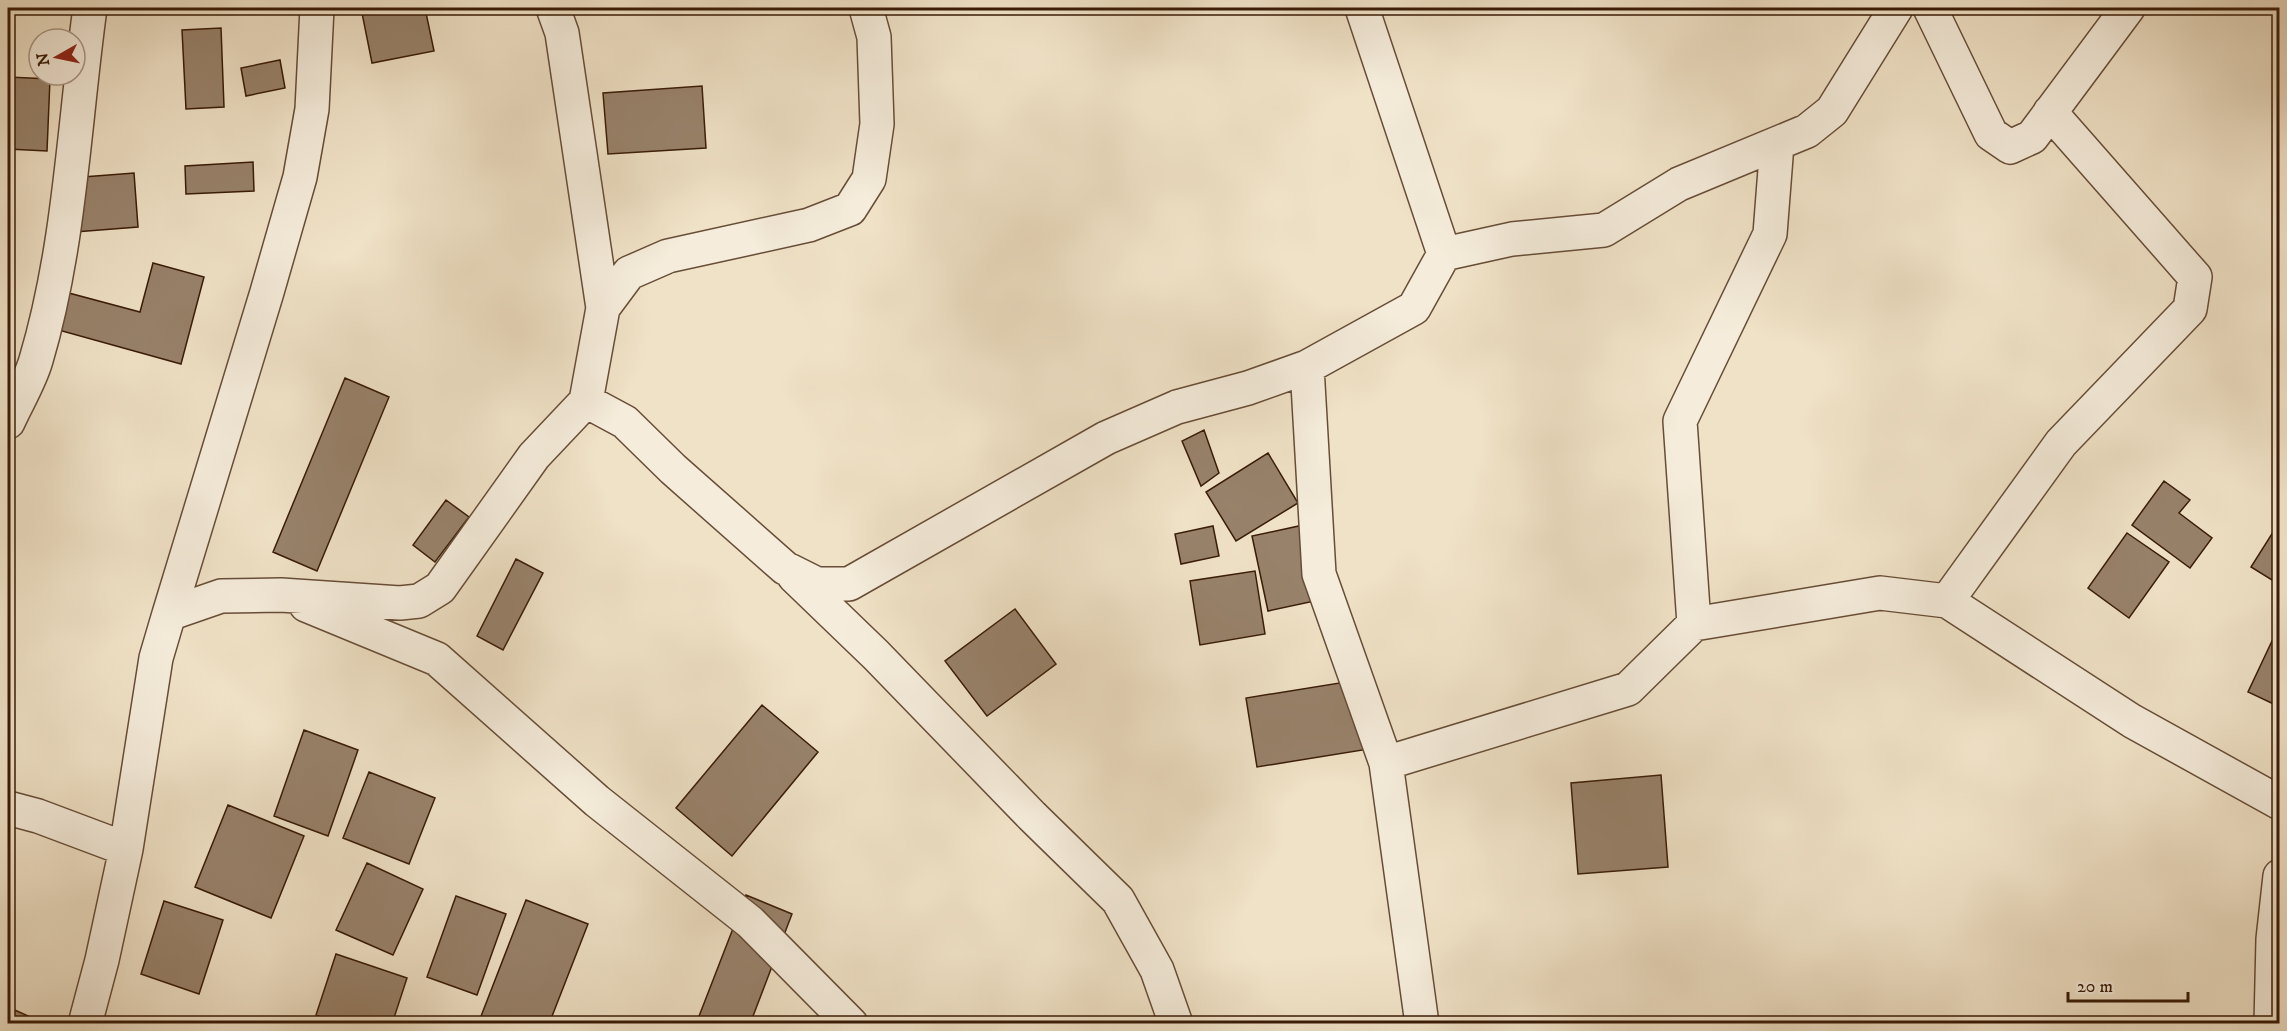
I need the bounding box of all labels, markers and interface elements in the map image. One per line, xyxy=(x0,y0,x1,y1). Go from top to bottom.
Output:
north arrow xyxy=(27,27,87,87)
text: N xyxy=(32,51,54,67)
scale bar xyxy=(2068,965,2188,1003)
text: 20 m xyxy=(2077,976,2113,998)

